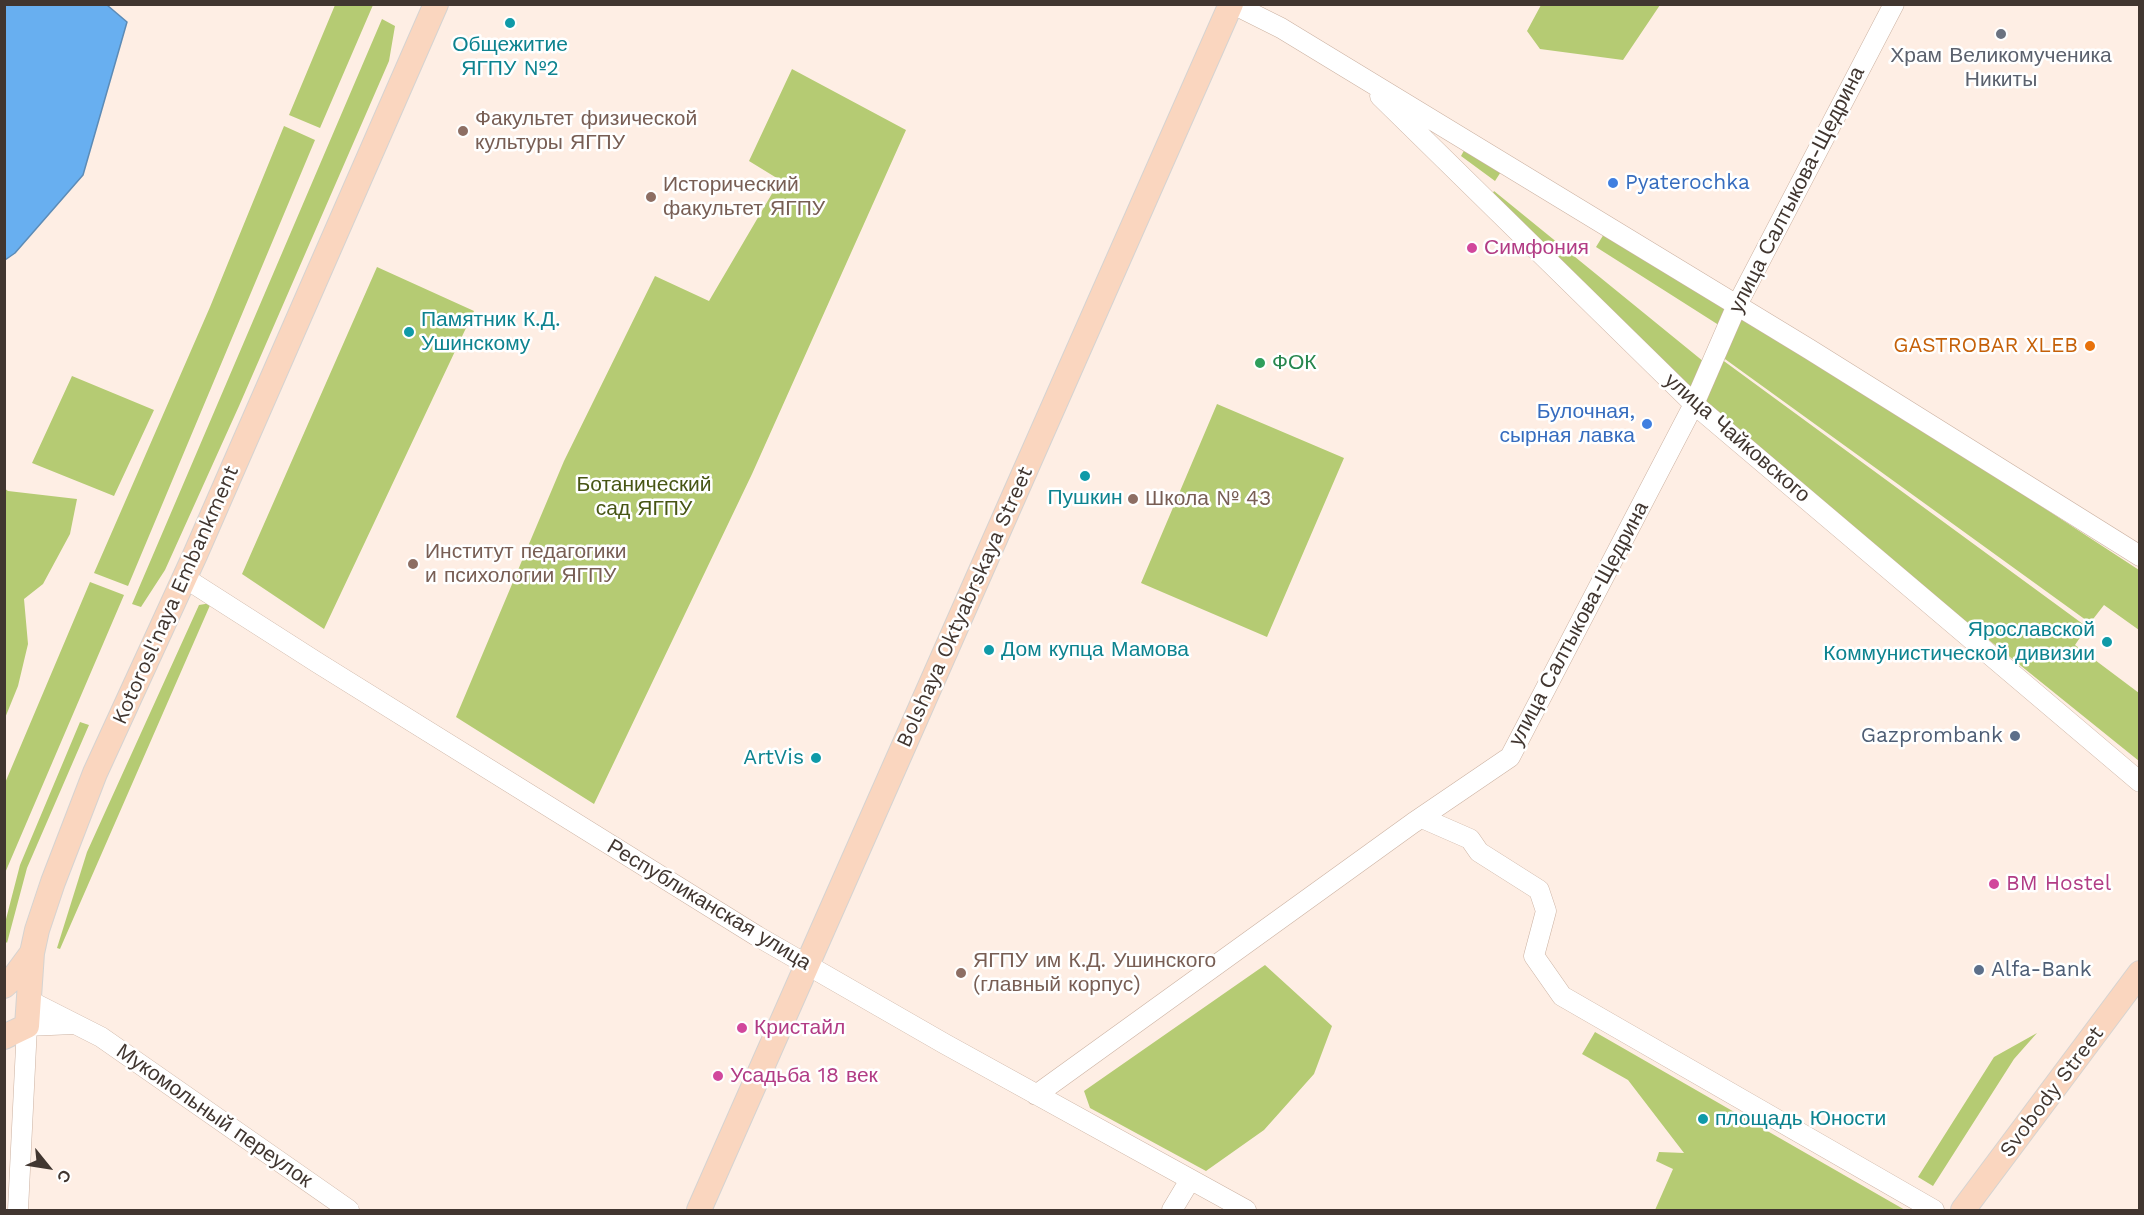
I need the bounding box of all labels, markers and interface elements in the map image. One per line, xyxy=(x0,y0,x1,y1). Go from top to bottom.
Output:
marker: Общежитие ЯГПУ №2 xyxy=(503,16,517,30)
marker: Храм Великомученика Никиты xyxy=(1994,27,2008,41)
place label: Общежитие ЯГПУ №2 xyxy=(452,32,568,82)
place label: Храм Великомученика Никиты xyxy=(1890,43,2112,93)
street label: улица Салтыкова-Щедрина xyxy=(1724,63,1870,317)
place label: Факультет физической культуры ЯГПУ xyxy=(475,106,697,156)
marker: Факультет физической культуры ЯГПУ xyxy=(456,124,470,138)
place label: Pyaterochka xyxy=(1625,170,1750,196)
place label: Исторический факультет ЯГПУ xyxy=(663,172,825,222)
marker: Pyaterochka xyxy=(1606,176,1620,190)
marker: Исторический факультет ЯГПУ xyxy=(644,190,658,204)
place label: Симфония xyxy=(1484,235,1589,261)
marker: Симфония xyxy=(1465,241,1479,255)
place label: Памятник К.Д. Ушинскому xyxy=(421,307,561,357)
marker: Памятник К.Д. Ушинскому xyxy=(402,325,416,339)
place label: GASTROBAR XLEB xyxy=(1893,333,2078,359)
marker: GASTROBAR XLEB xyxy=(2083,339,2097,353)
place label: ФОК xyxy=(1272,350,1317,376)
marker: ФОК xyxy=(1253,356,1267,370)
street label: улица Чайковского xyxy=(1659,368,1815,508)
place label: Булочная, сырная лавка xyxy=(1500,399,1635,449)
marker: Булочная, сырная лавка xyxy=(1640,417,1654,431)
street label: Kotorosl'naya Embankment xyxy=(107,462,245,728)
street label: Bolshaya Oktyabrskaya Street xyxy=(892,463,1038,751)
marker: Пушкин xyxy=(1078,469,1092,483)
park label: Ботанический сад ЯГПУ xyxy=(576,472,712,522)
place label: Пушкин xyxy=(1048,485,1122,511)
place label: Школа № 43 xyxy=(1145,486,1271,512)
marker: Школа № 43 xyxy=(1126,492,1140,506)
street label: улица Салтыкова-Щедрина xyxy=(1504,497,1654,751)
place label: Институт педагогики и психологии ЯГПУ xyxy=(425,539,626,589)
marker: Институт педагогики и психологии ЯГПУ xyxy=(406,557,420,571)
place label: Ярославской Коммунистической дивизии xyxy=(1823,617,2095,667)
marker: Ярославской Коммунистической дивизии xyxy=(2100,635,2114,649)
place label: Дом купца Мамова xyxy=(1001,637,1189,663)
marker: Дом купца Мамова xyxy=(982,643,996,657)
place label: Gazprombank xyxy=(1861,723,2003,749)
marker: Gazprombank xyxy=(2008,729,2022,743)
place label: ArtVis xyxy=(743,745,804,771)
marker: ArtVis xyxy=(809,751,823,765)
street label: Республиканская улица xyxy=(602,834,816,976)
place label: BM Hostel xyxy=(2006,871,2111,897)
marker: BM Hostel xyxy=(1987,877,2001,891)
place label: ЯГПУ им К.Д. Ушинского (главный корпус) xyxy=(973,948,1216,998)
place label: Alfa-Bank xyxy=(1991,957,2092,983)
marker: Alfa-Bank xyxy=(1972,963,1986,977)
marker: ЯГПУ им К.Д. Ушинского (главный корпус) xyxy=(954,966,968,980)
place label: Кристайл xyxy=(754,1015,845,1041)
marker: Кристайл xyxy=(735,1021,749,1035)
street label: Svobody Street xyxy=(1995,1022,2109,1162)
street label: Мукомольный переулок xyxy=(111,1039,317,1193)
place label: Усадьба 18 век xyxy=(730,1063,878,1089)
marker: Усадьба 18 век xyxy=(711,1069,725,1083)
place label: площадь Юности xyxy=(1715,1106,1886,1132)
marker: площадь Юности xyxy=(1696,1112,1710,1126)
north arrow xyxy=(18,1137,78,1197)
text: С xyxy=(53,1166,75,1186)

